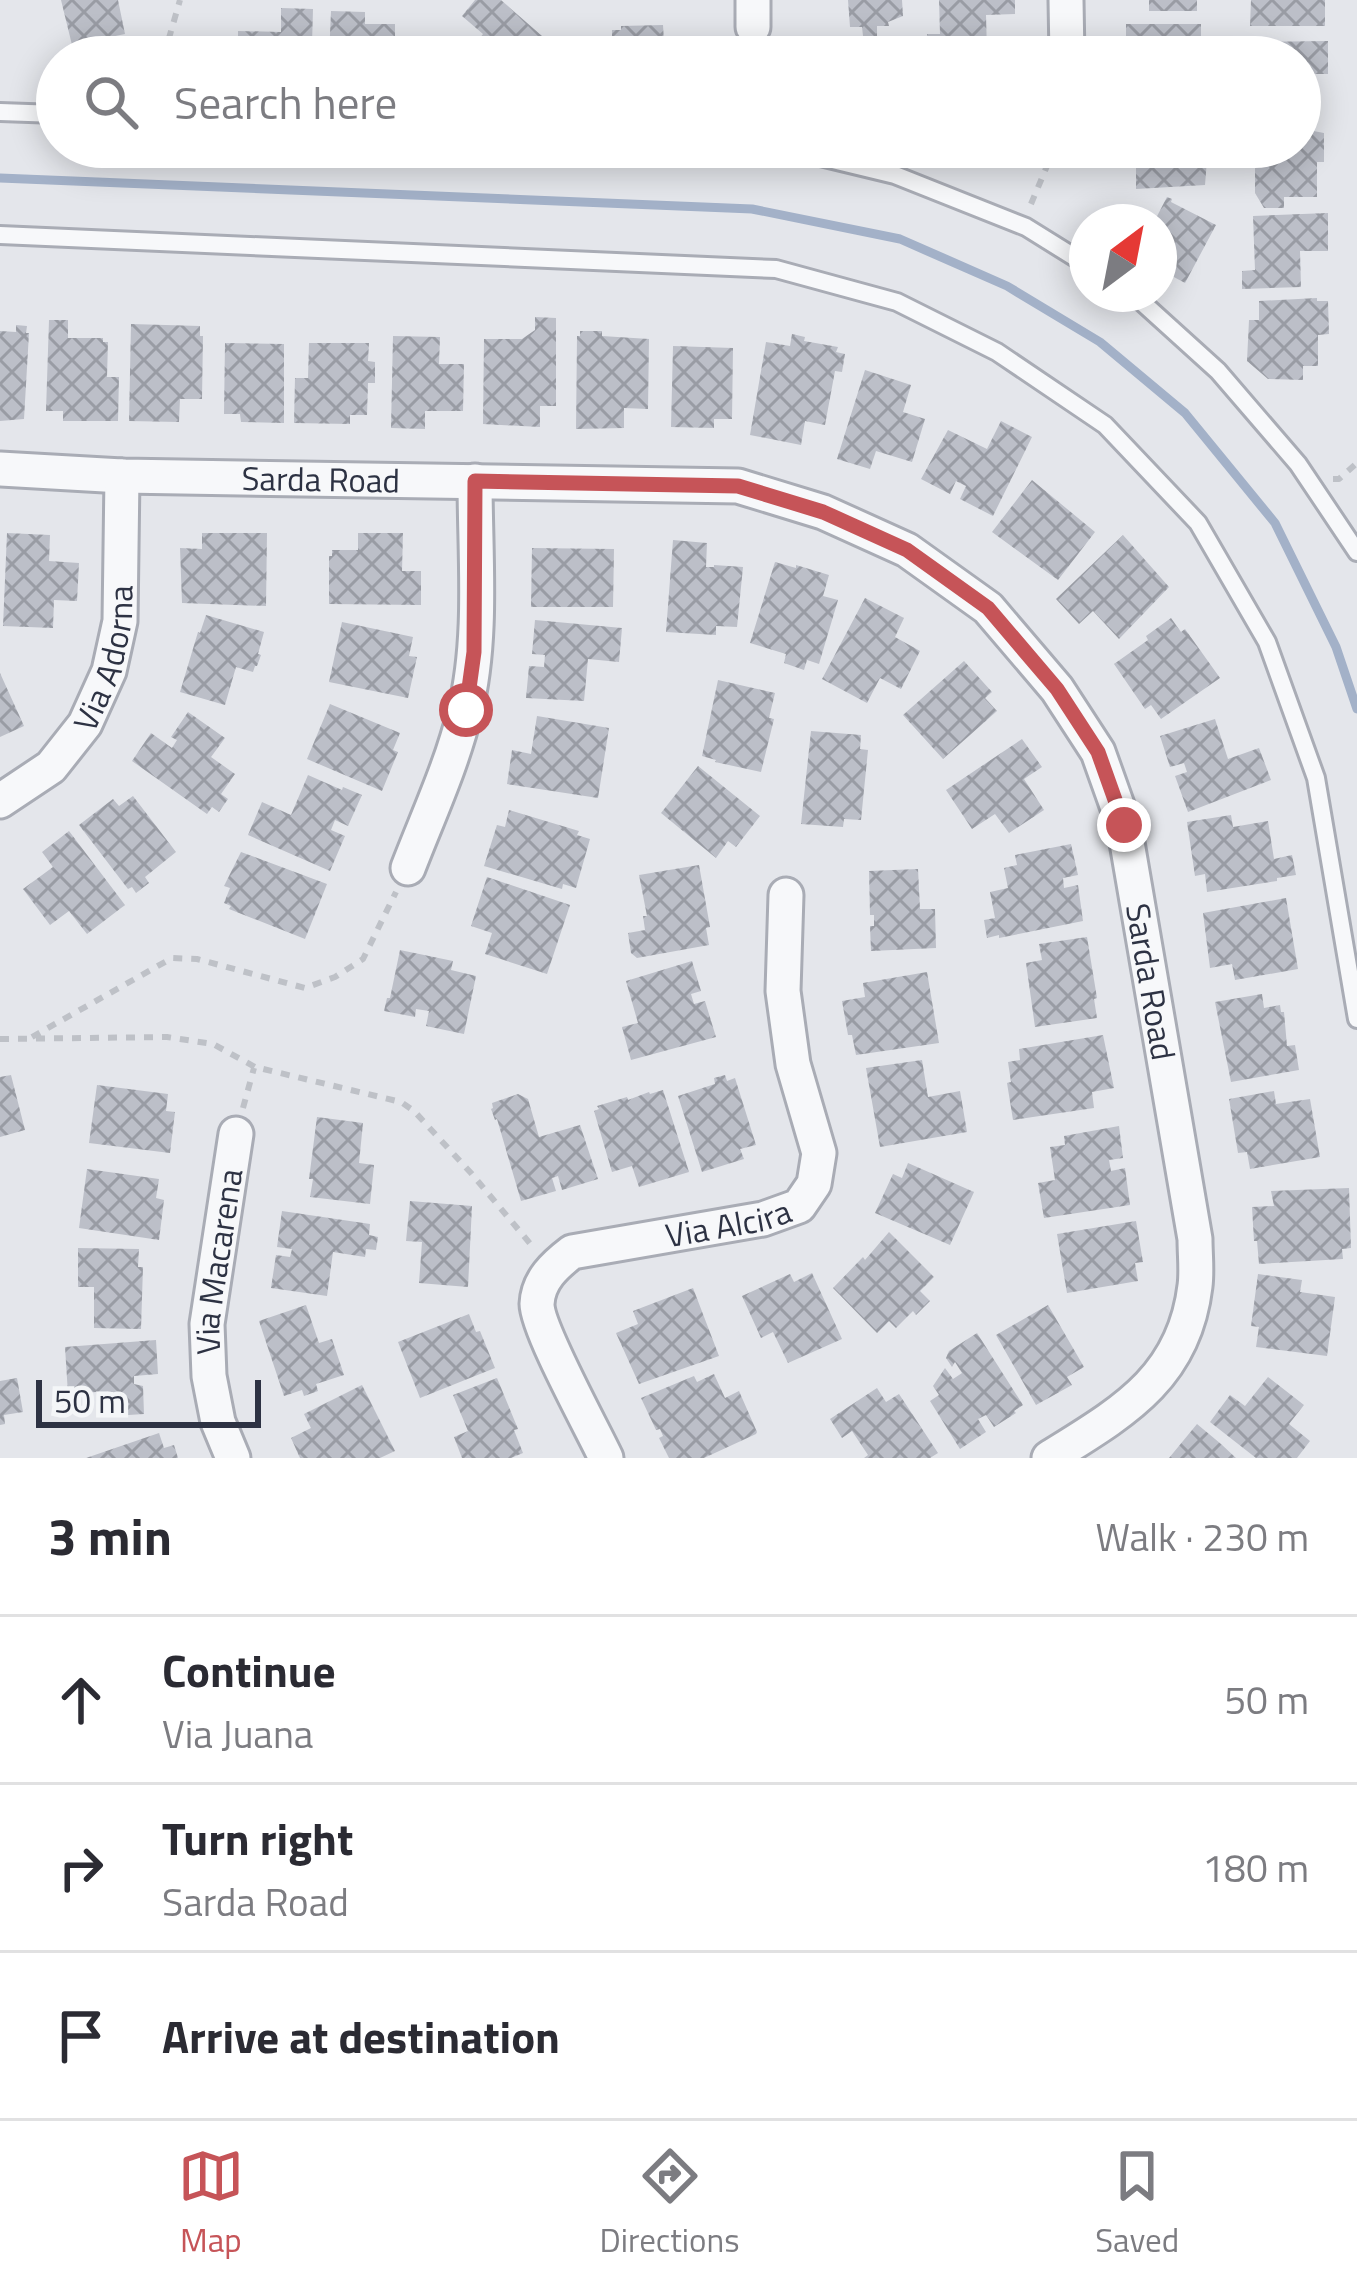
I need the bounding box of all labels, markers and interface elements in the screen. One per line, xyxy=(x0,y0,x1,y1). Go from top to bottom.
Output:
search box xyxy=(36,36,1321,168)
text: Search here xyxy=(174,68,397,136)
icon: search xyxy=(78,69,144,135)
north arrow xyxy=(1069,204,1177,312)
street label: Sarda Road xyxy=(241,453,400,506)
street label: Via Adorna xyxy=(60,585,145,739)
route start xyxy=(439,683,493,737)
route end xyxy=(1097,798,1151,852)
street label: Sarda Road xyxy=(1113,899,1189,1064)
street label: Via Macarena xyxy=(182,1165,255,1356)
street label: Via Alcira xyxy=(662,1186,798,1260)
scale bar xyxy=(36,1374,261,1427)
text: 50 m xyxy=(54,1376,126,1426)
text: 3 min xyxy=(48,1497,172,1575)
text: Walk · 230 m xyxy=(1095,1507,1309,1566)
text: Continue xyxy=(162,1636,336,1704)
icon: ahead xyxy=(48,1667,114,1733)
text: 50 m xyxy=(1224,1670,1309,1729)
text: Via Juana xyxy=(162,1704,313,1763)
text: Turn right xyxy=(162,1804,353,1872)
icon: right xyxy=(48,1835,114,1901)
text: 180 m xyxy=(1202,1838,1309,1897)
text: Sarda Road xyxy=(162,1872,349,1931)
text: Arrive at destination xyxy=(162,2002,560,2070)
icon: arrive xyxy=(48,2003,114,2069)
tab: Map xyxy=(178,2143,244,2265)
tab: Directions xyxy=(600,2143,739,2265)
tab: Saved xyxy=(1095,2143,1179,2265)

